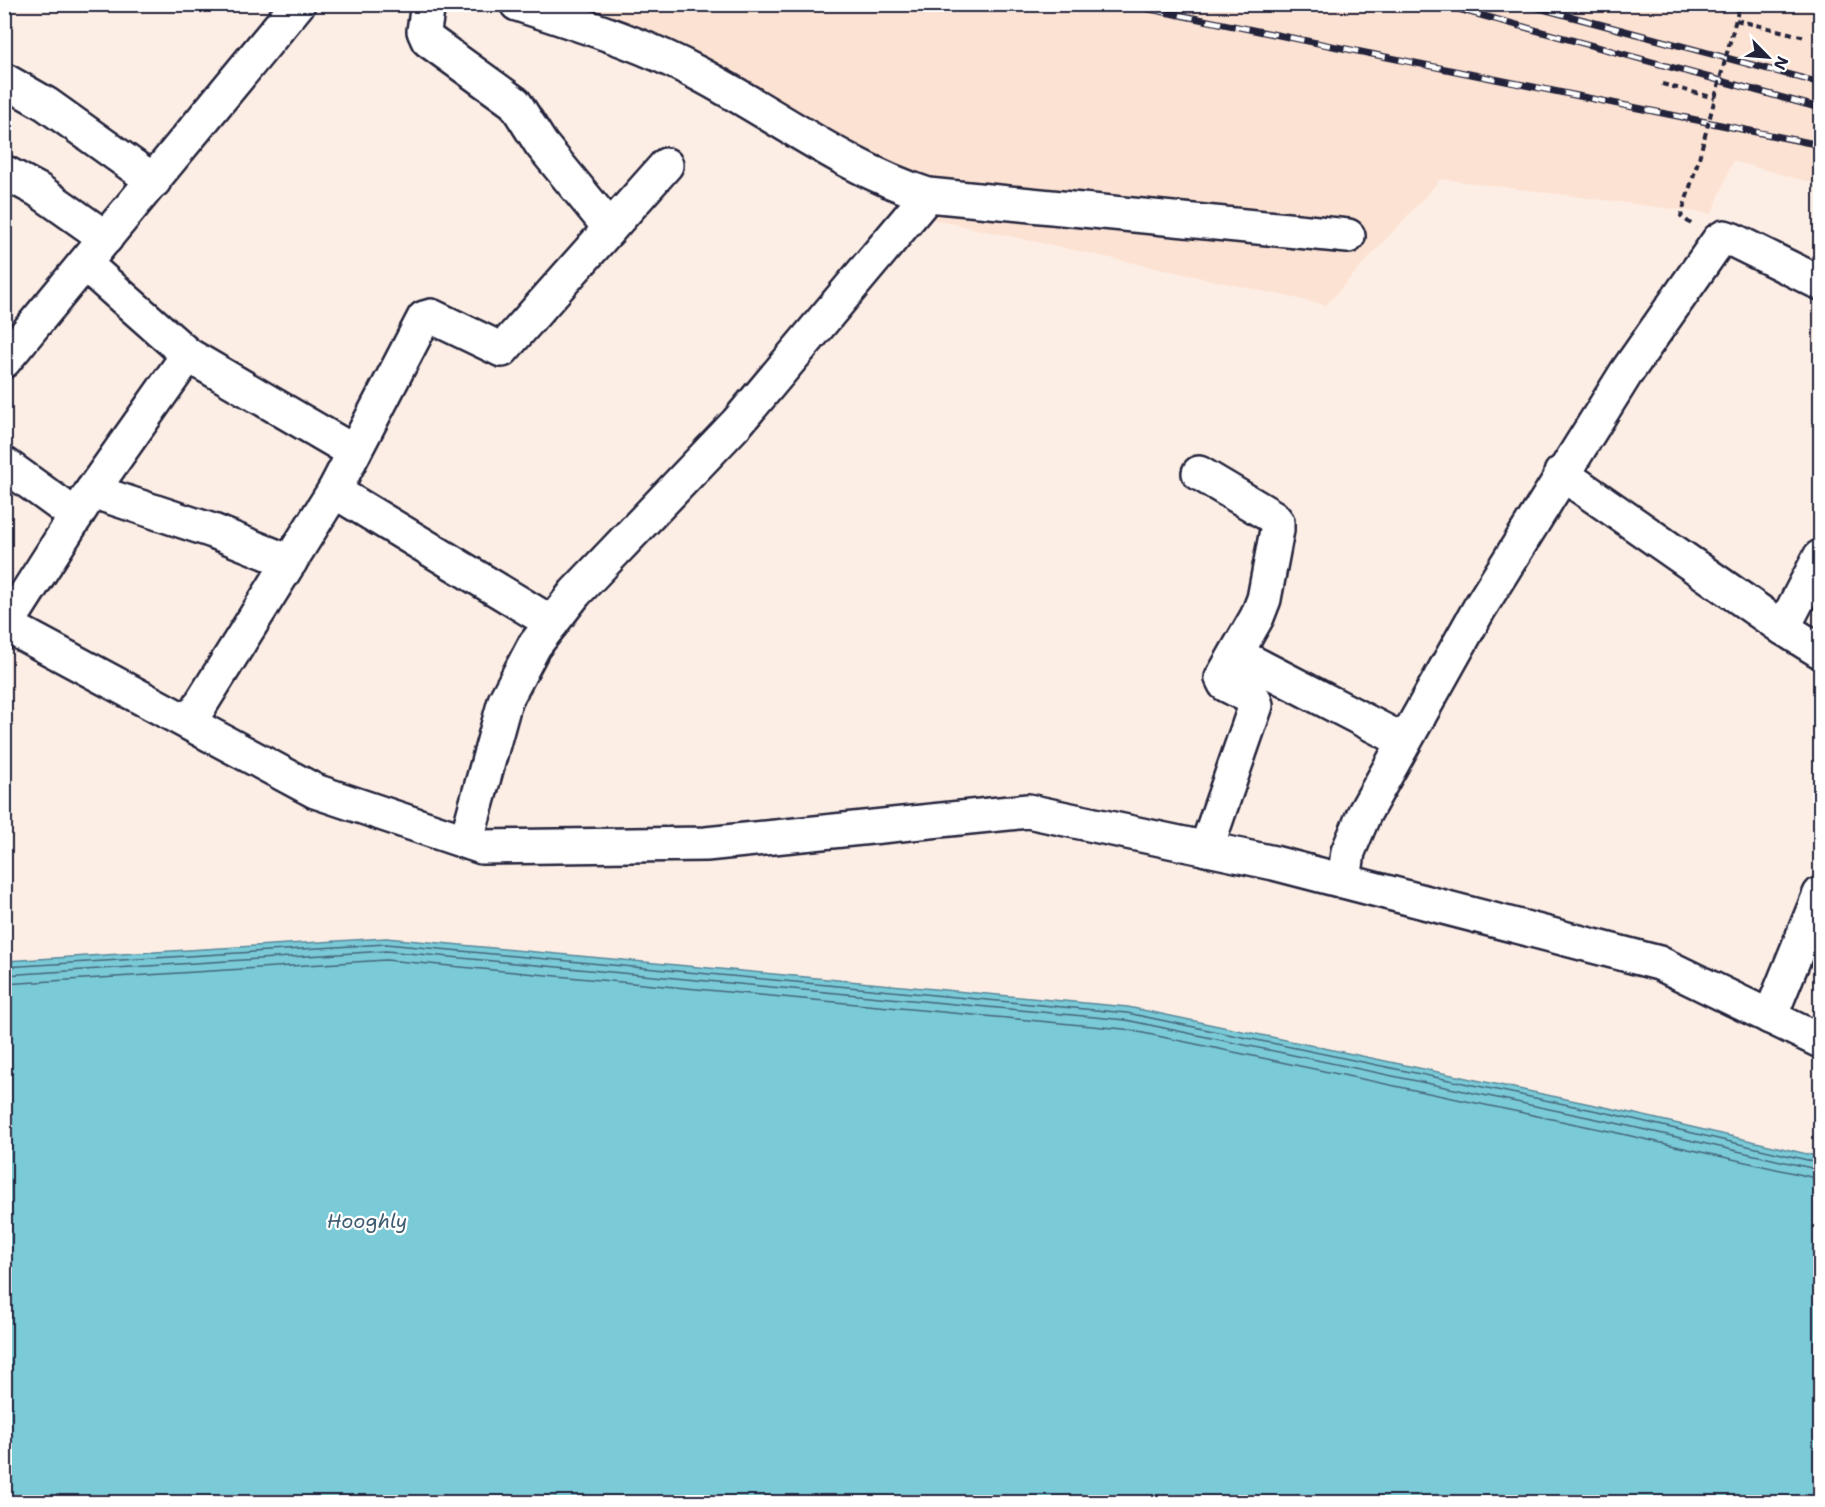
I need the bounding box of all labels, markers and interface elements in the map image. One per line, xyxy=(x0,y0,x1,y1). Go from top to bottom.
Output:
north arrow xyxy=(1738,27,1798,87)
text: N xyxy=(1769,53,1793,73)
water label: Hooghly xyxy=(327,1208,407,1234)

